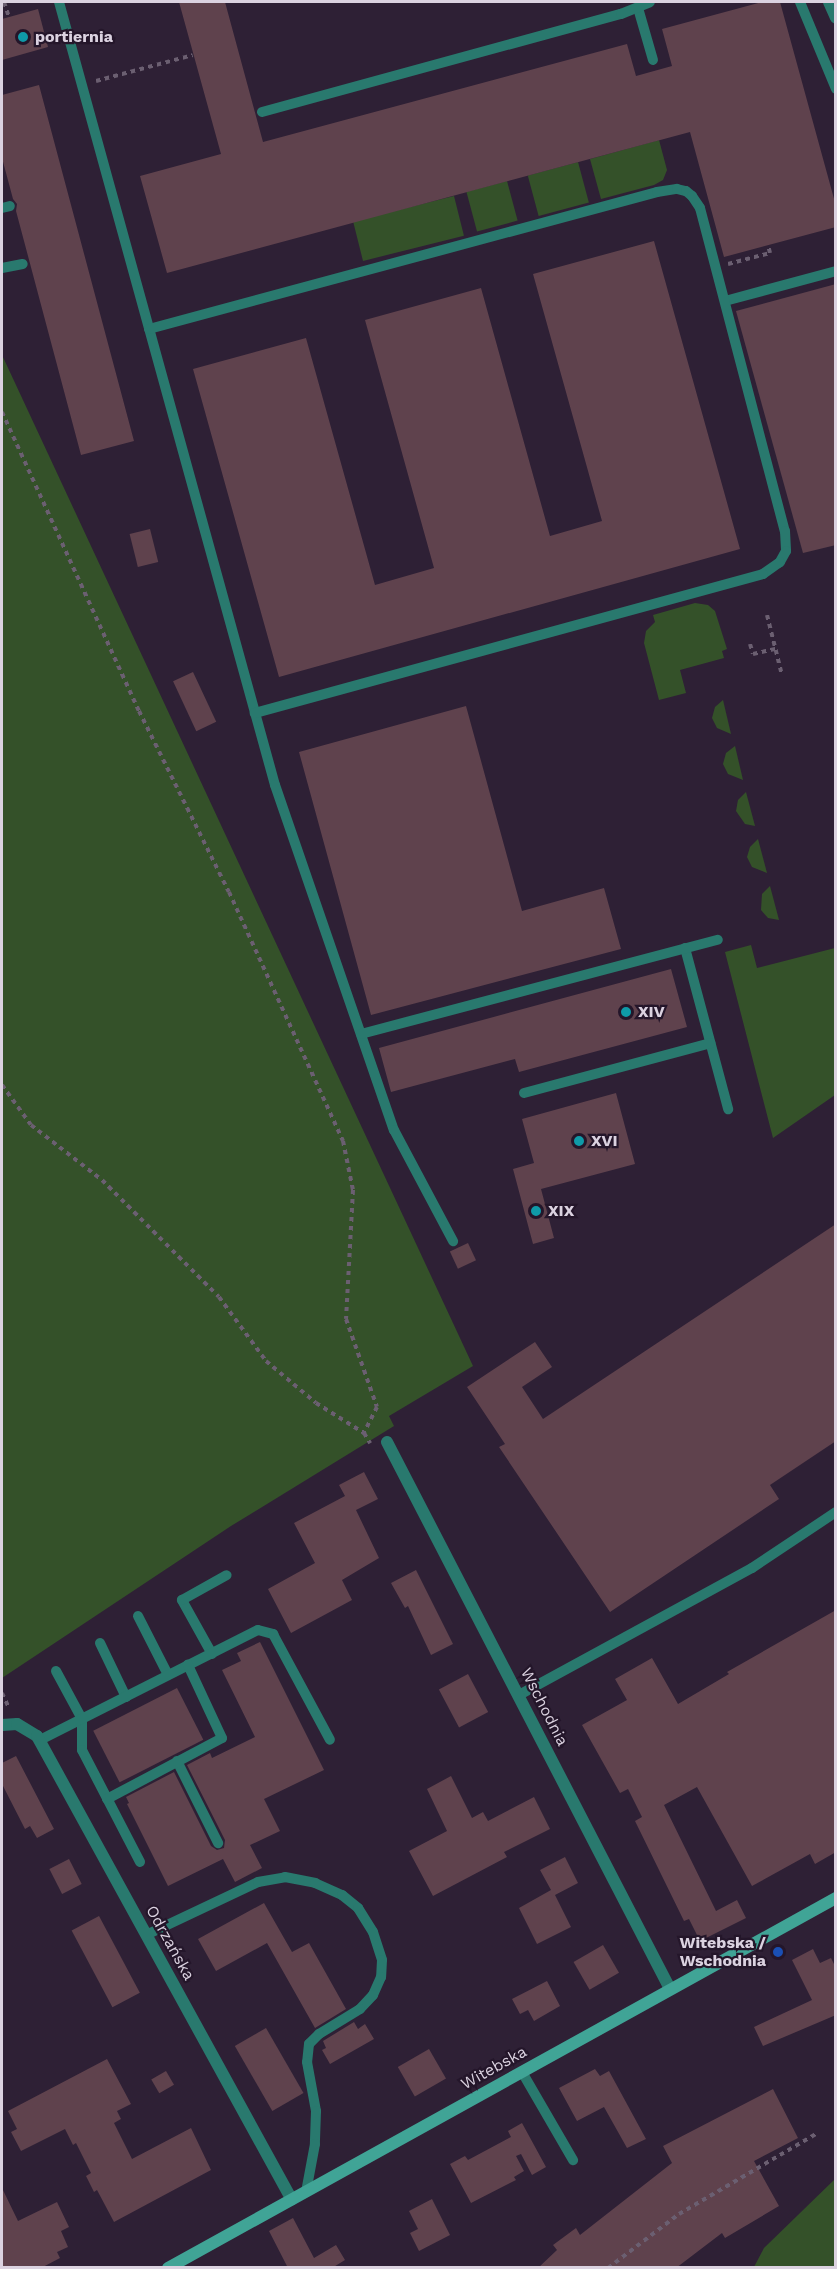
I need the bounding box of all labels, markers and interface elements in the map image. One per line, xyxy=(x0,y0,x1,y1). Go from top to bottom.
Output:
place label: portiernia xyxy=(35,27,113,47)
marker: portiernia xyxy=(16,30,30,44)
place label: XIV xyxy=(638,1002,665,1022)
marker: XIV xyxy=(619,1005,633,1019)
place label: XVI xyxy=(591,1131,618,1151)
marker: XVI xyxy=(572,1134,586,1148)
place label: XIX xyxy=(548,1201,574,1221)
marker: XIX xyxy=(529,1204,543,1218)
street label: Wschodnia xyxy=(516,1665,572,1749)
street label: Odrzańska xyxy=(142,1902,198,1984)
place label: Witebska / Wschodnia xyxy=(679,1933,766,1971)
marker: Witebska / Wschodnia xyxy=(771,1945,785,1959)
street label: Witebska xyxy=(458,2042,530,2094)

